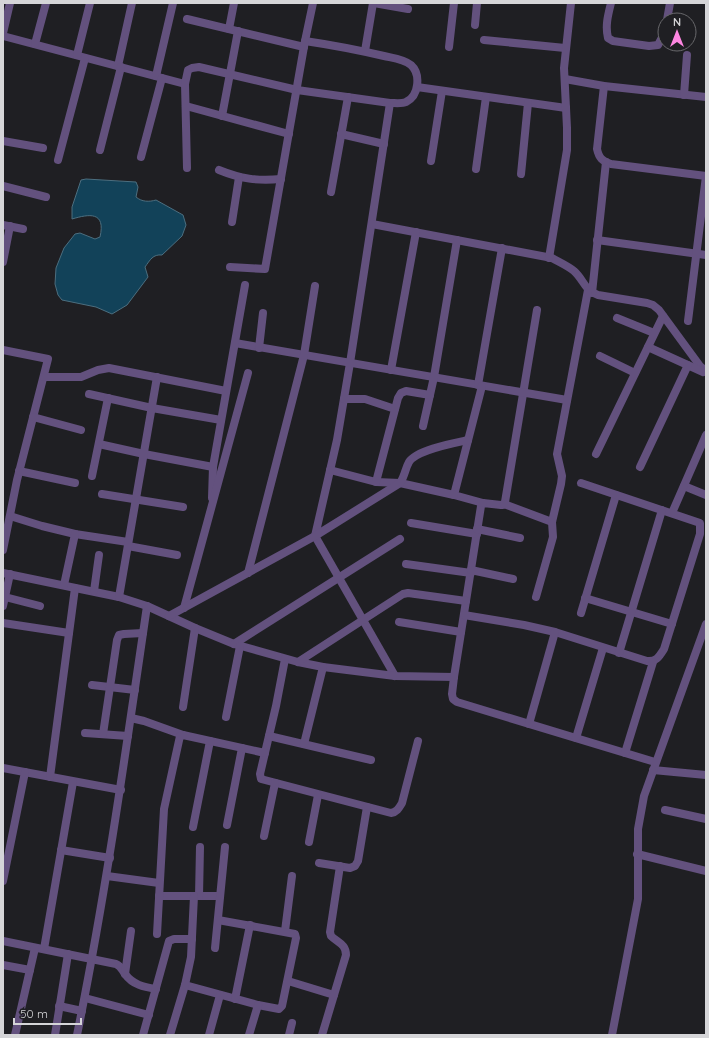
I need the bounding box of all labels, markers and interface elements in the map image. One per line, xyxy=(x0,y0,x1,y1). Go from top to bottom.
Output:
north arrow xyxy=(657,12,697,52)
text: N xyxy=(673,15,681,29)
scale bar xyxy=(14,1000,81,1026)
text: 50 m xyxy=(20,1006,48,1021)

